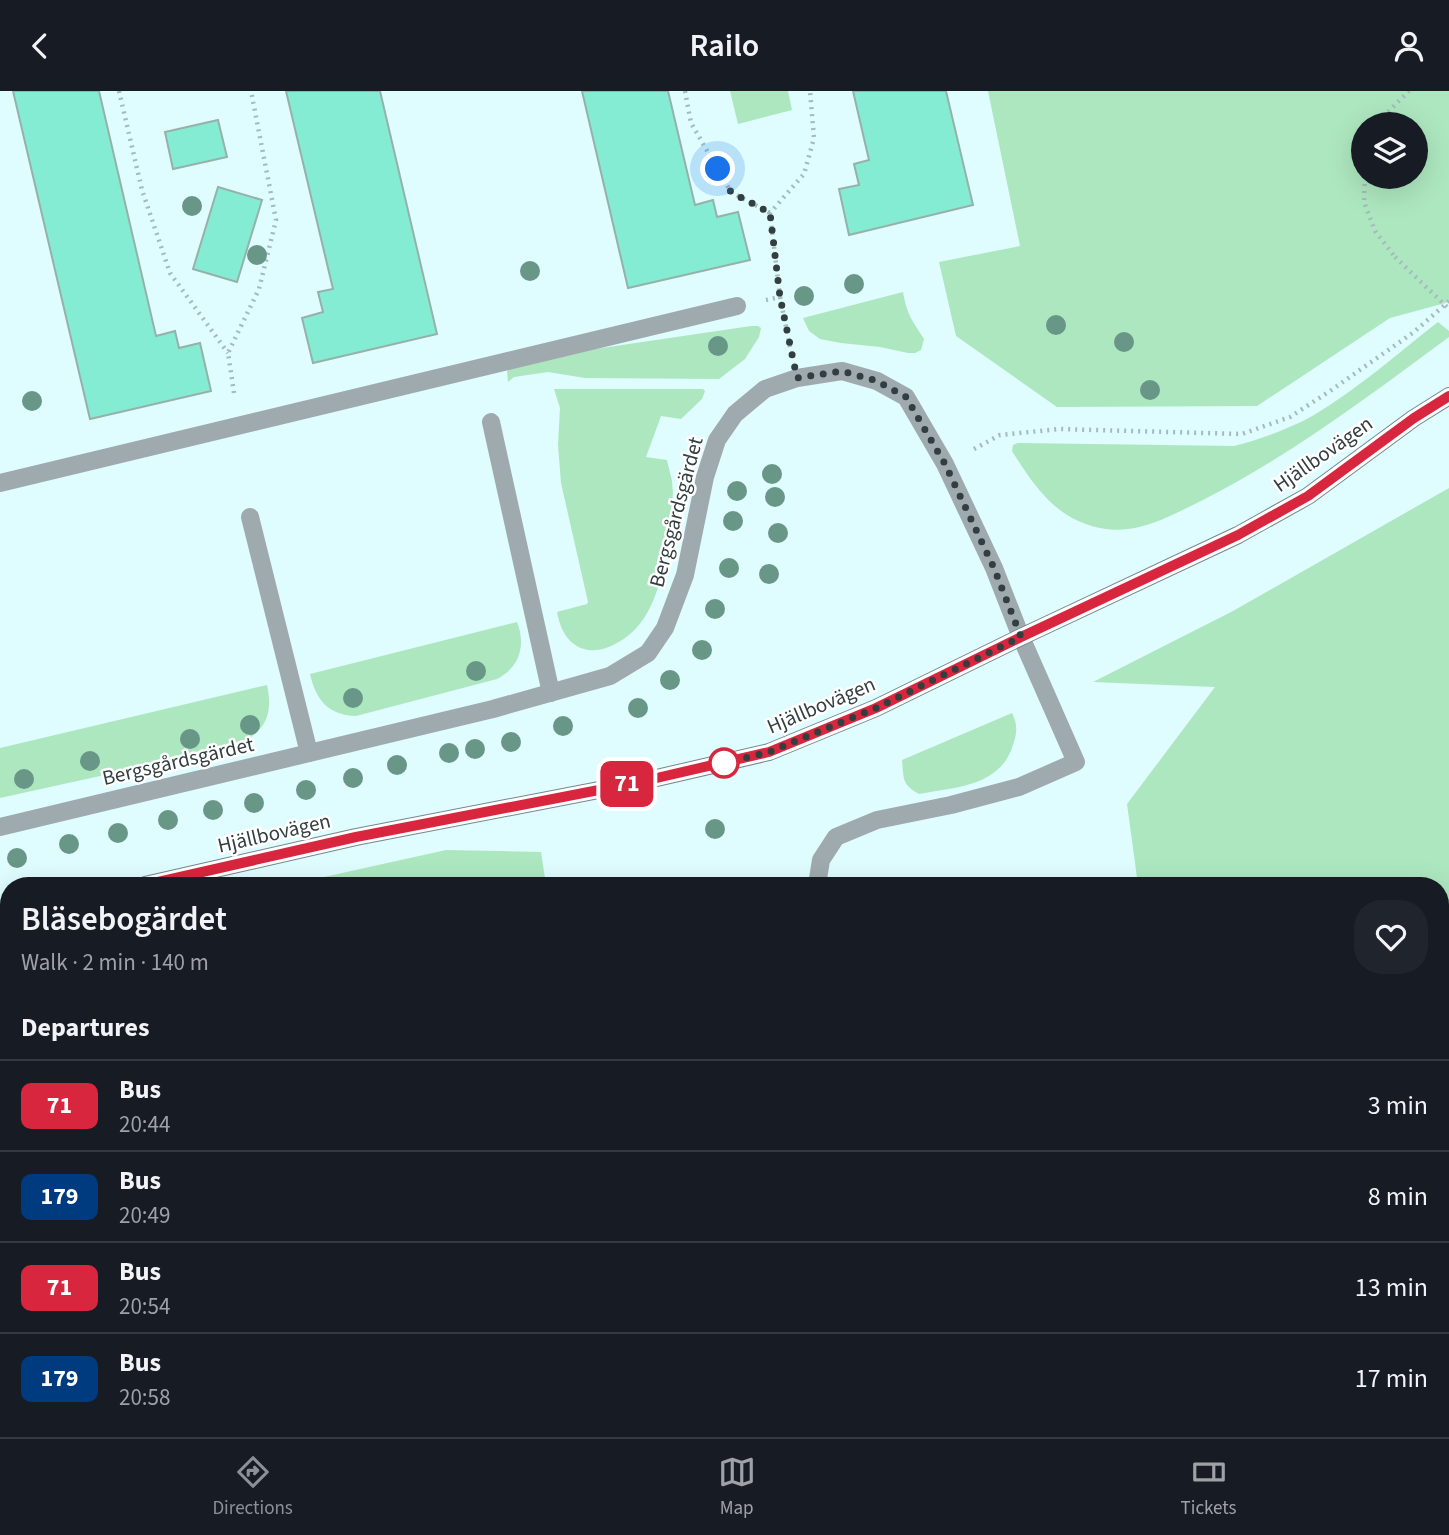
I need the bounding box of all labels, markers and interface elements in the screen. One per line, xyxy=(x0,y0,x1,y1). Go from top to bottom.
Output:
text: Railo xyxy=(690,23,759,69)
icon: back xyxy=(21,27,59,65)
icon: person xyxy=(1390,27,1428,65)
map controls xyxy=(1351,112,1428,189)
button: layers xyxy=(1351,112,1428,189)
your location xyxy=(700,151,735,186)
street label: Hjällbovägen xyxy=(1267,409,1379,499)
street label: Bergsgårdsgärdet xyxy=(642,434,710,590)
street label: Hjällbovägen xyxy=(762,669,880,741)
street label: Bergsgårdsgärdet xyxy=(99,729,257,793)
unlabelled marker xyxy=(709,748,739,778)
line badge: 71 xyxy=(596,761,658,807)
text: 71 xyxy=(614,766,640,801)
street label: Hjällbovägen xyxy=(214,805,334,861)
text: Bläsebogärdet xyxy=(21,896,227,943)
button: heart xyxy=(1354,900,1428,974)
text: Walk · 2 min · 140 m xyxy=(21,946,209,979)
text: Departures xyxy=(21,1009,149,1046)
text: Bus xyxy=(119,1071,161,1108)
text: 3 min xyxy=(1368,1087,1428,1124)
text: 71 xyxy=(47,1088,72,1123)
text: 20:44 xyxy=(119,1108,170,1141)
text: Bus xyxy=(119,1162,161,1199)
text: 8 min xyxy=(1368,1178,1428,1215)
text: 179 xyxy=(40,1179,79,1214)
text: 20:49 xyxy=(119,1199,170,1232)
text: Bus xyxy=(119,1253,161,1290)
text: 13 min xyxy=(1355,1269,1428,1306)
text: 71 xyxy=(47,1270,72,1305)
text: 20:54 xyxy=(119,1290,170,1323)
text: Bus xyxy=(119,1344,161,1381)
text: 17 min xyxy=(1355,1360,1428,1397)
text: 179 xyxy=(40,1361,79,1396)
text: 20:58 xyxy=(119,1381,170,1414)
tab: Directions xyxy=(212,1453,293,1522)
tab: Map xyxy=(718,1453,756,1522)
tab: Tickets xyxy=(1181,1453,1237,1522)

